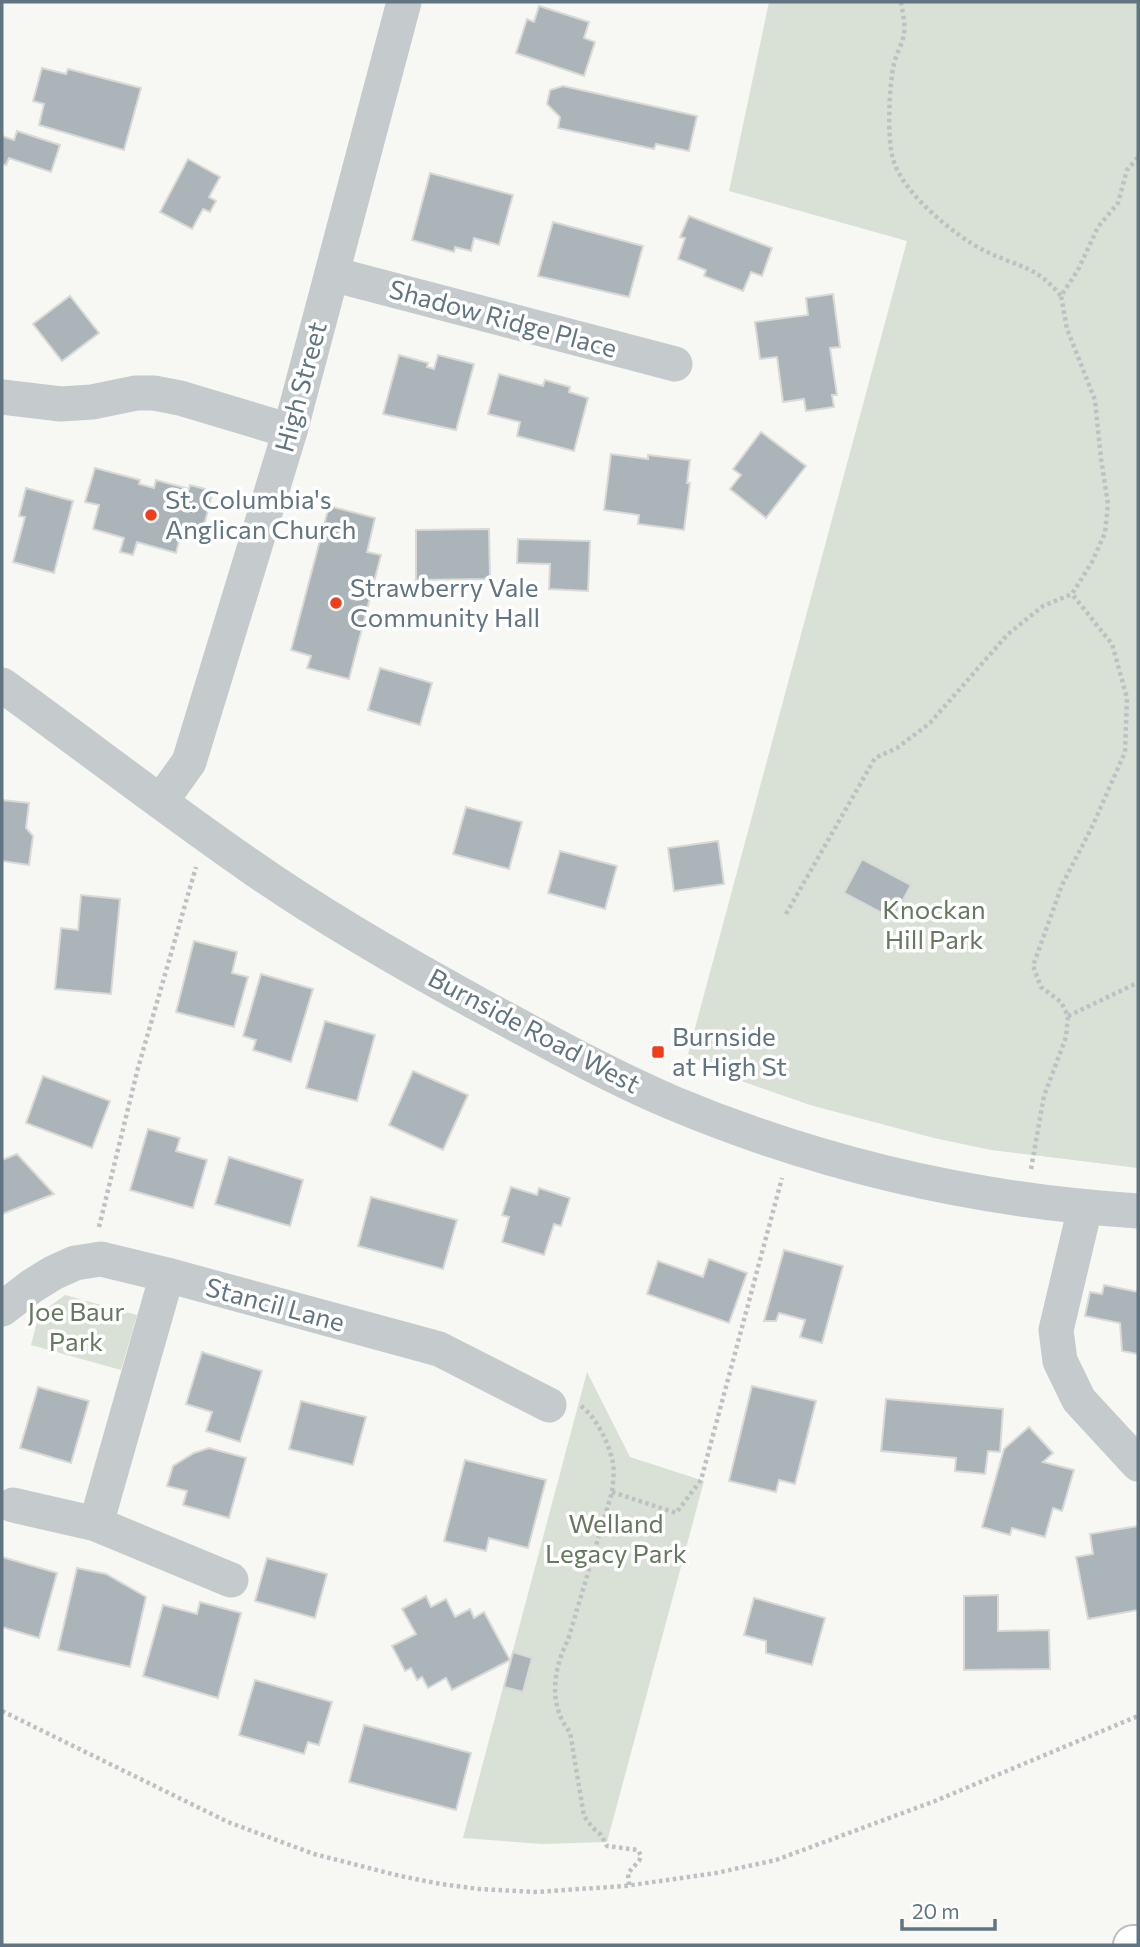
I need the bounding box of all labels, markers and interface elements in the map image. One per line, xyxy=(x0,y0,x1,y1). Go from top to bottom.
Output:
street label: Shadow Ridge Place xyxy=(386,272,621,363)
street label: High Street xyxy=(267,318,332,455)
place label: St. Columbia's Anglican Church xyxy=(165,483,356,544)
marker: St. Columbia's Anglican Church xyxy=(143,507,159,523)
place label: Strawberry Vale Community Hall xyxy=(350,571,540,632)
marker: Strawberry Vale Community Hall xyxy=(328,595,344,611)
park label: Knockan Hill Park xyxy=(882,893,986,954)
street label: Burnside Road West xyxy=(424,961,646,1099)
place label: Burnside at High St xyxy=(672,1020,787,1081)
marker: Burnside at High St xyxy=(650,1044,666,1060)
street label: Stancil Lane xyxy=(203,1270,348,1337)
park label: Joe Baur Park xyxy=(27,1295,125,1356)
park label: Welland Legacy Park xyxy=(545,1507,687,1568)
scale bar xyxy=(902,1888,995,1932)
text: 20 m xyxy=(912,1898,960,1923)

